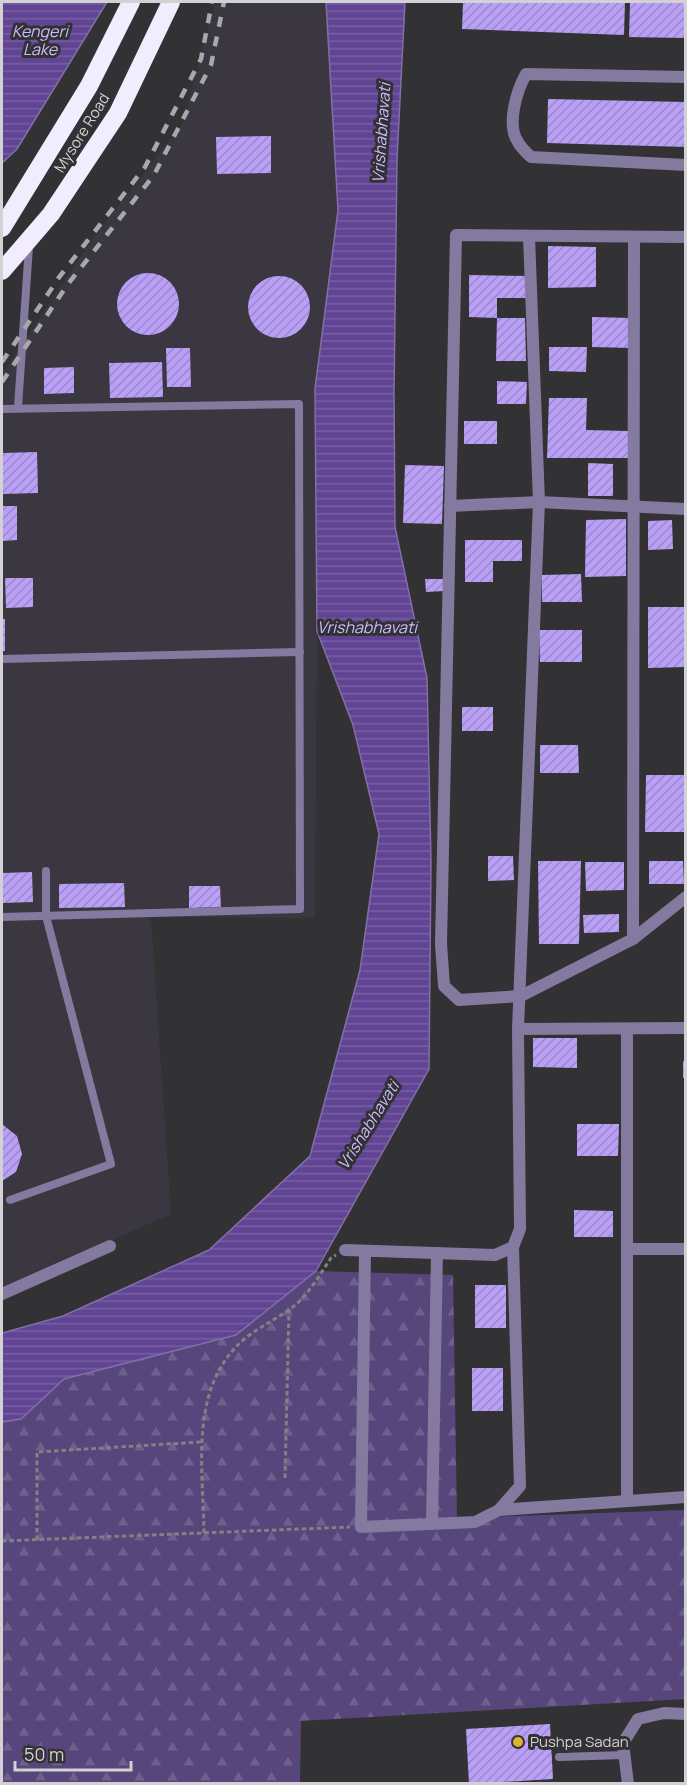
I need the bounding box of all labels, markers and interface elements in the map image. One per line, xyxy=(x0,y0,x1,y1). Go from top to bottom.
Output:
water label: Kengeri Lake xyxy=(12,20,70,60)
water label: Vrishabhavati xyxy=(367,80,396,184)
street label: Mysore Road xyxy=(49,89,114,176)
water label: Vrishabhavati xyxy=(317,616,419,638)
water label: Vrishabhavati xyxy=(332,1075,405,1173)
place label: Pushpa Sadan xyxy=(530,1731,629,1752)
scale bar xyxy=(15,1734,130,1772)
marker: Pushpa Sadan xyxy=(511,1735,525,1749)
text: 50 m xyxy=(24,1742,64,1766)

